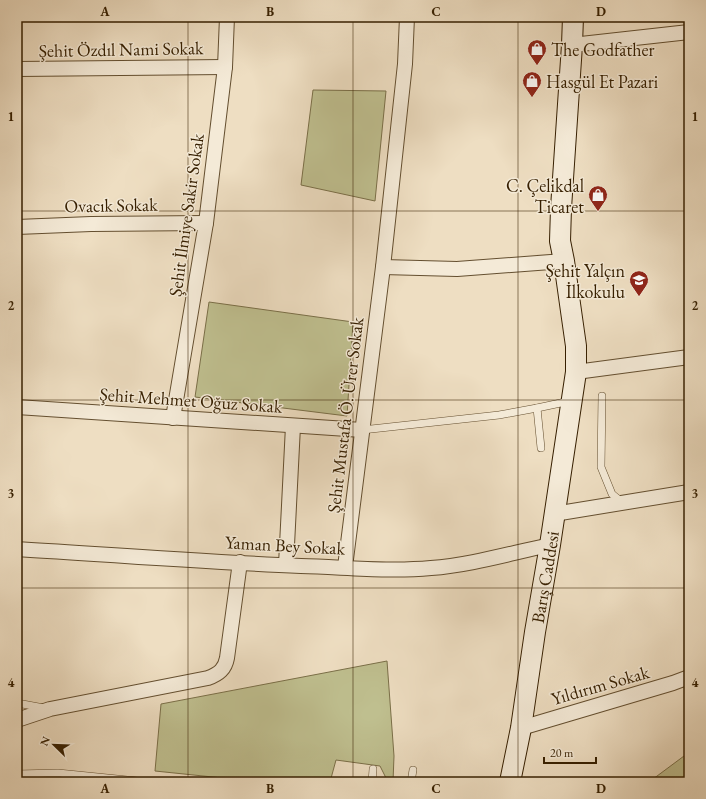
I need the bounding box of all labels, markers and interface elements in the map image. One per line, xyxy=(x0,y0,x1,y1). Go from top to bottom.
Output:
text: A xyxy=(99,3,110,20)
text: B xyxy=(266,3,274,20)
text: C xyxy=(431,3,441,20)
text: D xyxy=(596,3,606,20)
street label: Şehit Özdıl Nami Sokak xyxy=(38,36,204,62)
shop icon: The Godfather xyxy=(526,38,548,66)
place label: The Godfather xyxy=(551,38,655,61)
shop icon: Hasgül Et Pazari xyxy=(521,70,543,98)
place label: Hasgül Et Pazari xyxy=(546,70,659,93)
text: 1 xyxy=(8,108,15,125)
text: 1 xyxy=(692,108,699,125)
street label: Şehit İlmiye Sakir Sokak xyxy=(163,131,209,298)
place label: C. Çelikdal Ticaret xyxy=(506,174,584,218)
shop icon: C. Çelikdal Ticaret xyxy=(587,184,609,212)
street label: Ovacık Sokak xyxy=(64,193,158,217)
place label: Şehit Yalçın İlkokulu xyxy=(546,259,626,303)
school or university icon: Şehit Yalçın İlkokulu xyxy=(628,269,650,297)
text: 2 xyxy=(8,297,15,314)
text: 2 xyxy=(692,297,699,314)
street label: Şehit Mustafa Ö. Ürer Sokak xyxy=(322,315,368,514)
street label: Şehit Mehmet Oğuz Sokak xyxy=(99,382,284,418)
text: 3 xyxy=(8,485,15,502)
text: 3 xyxy=(692,485,699,502)
street label: Barış Caddesi xyxy=(525,529,564,625)
street label: Yaman Bey Sokak xyxy=(224,530,346,560)
street label: Yıldırım Sokak xyxy=(548,660,652,710)
text: 4 xyxy=(8,674,15,691)
text: 4 xyxy=(692,674,699,691)
north arrow xyxy=(34,725,74,765)
text: N xyxy=(37,734,53,748)
scale bar xyxy=(544,739,596,765)
text: 20 m xyxy=(550,745,574,761)
text: A xyxy=(99,780,110,797)
text: B xyxy=(266,780,274,797)
text: C xyxy=(431,780,441,797)
text: D xyxy=(596,780,606,797)

